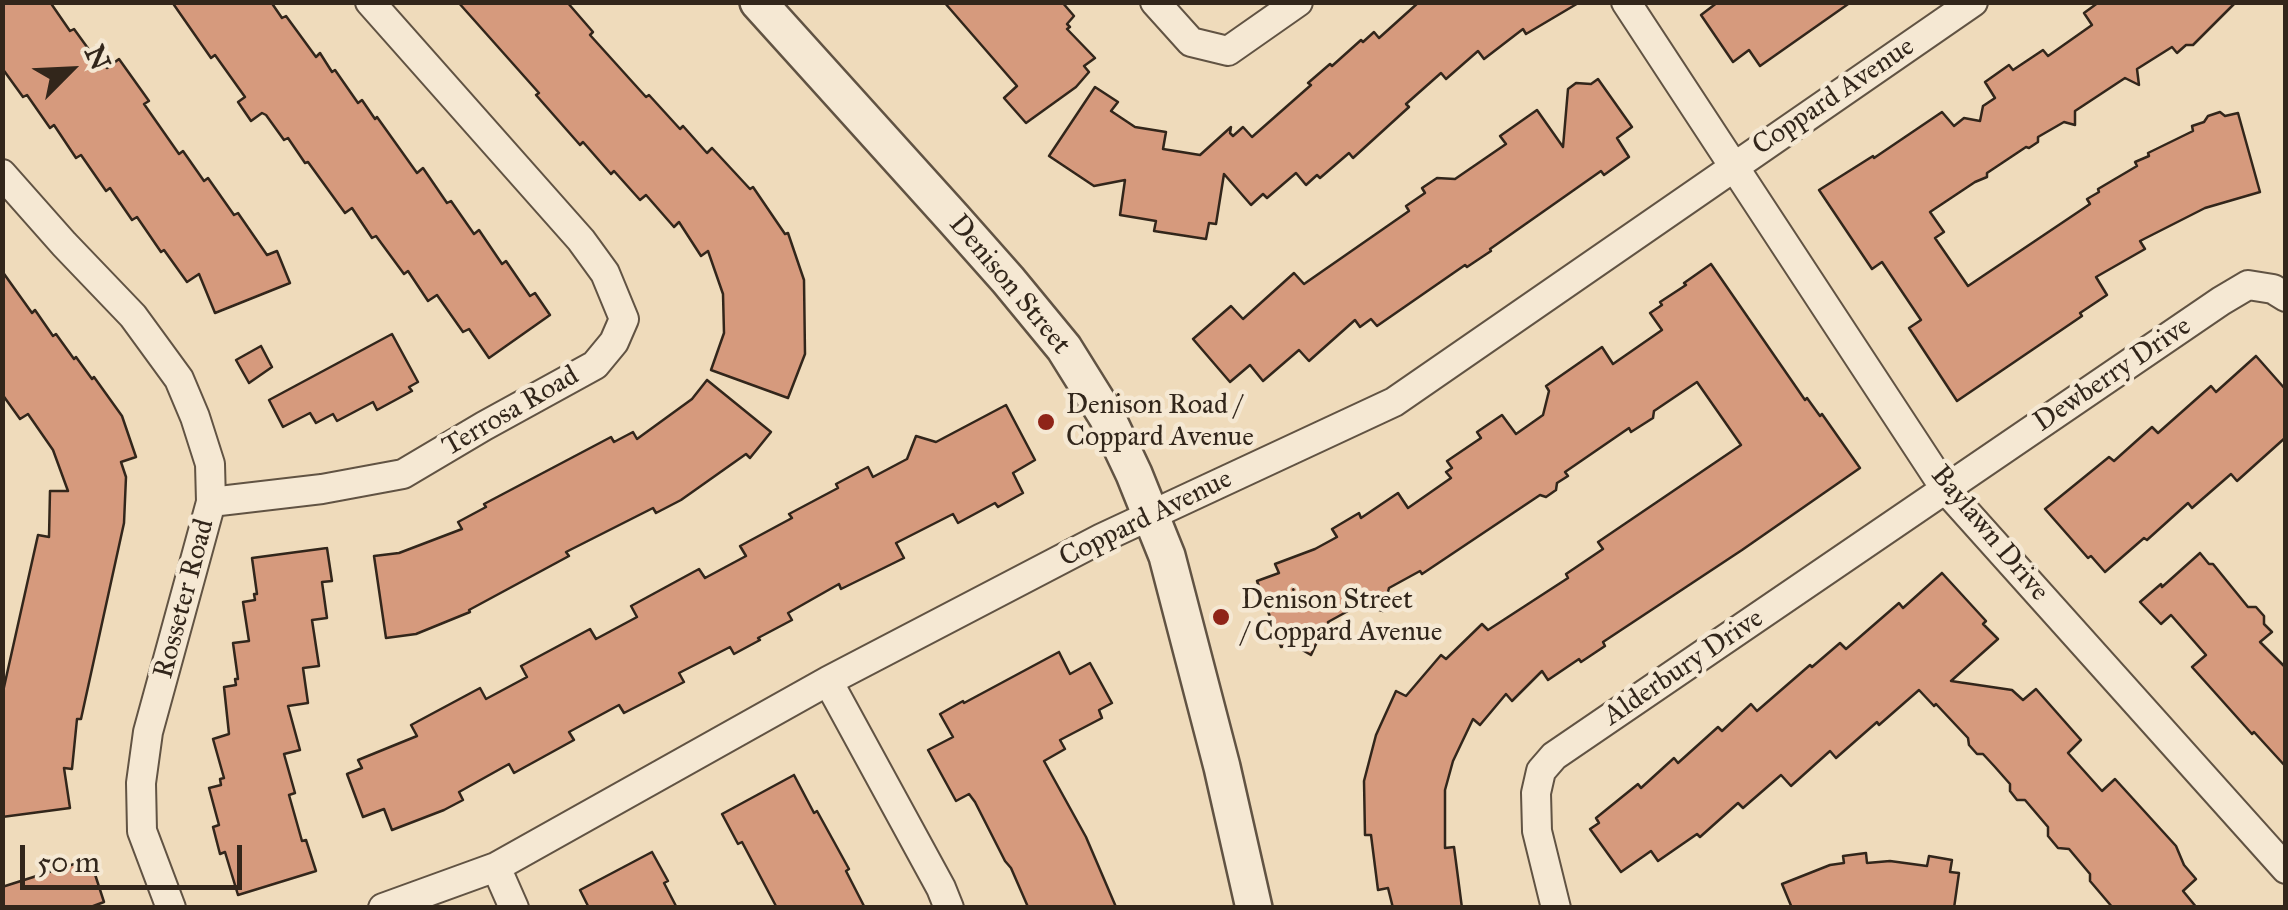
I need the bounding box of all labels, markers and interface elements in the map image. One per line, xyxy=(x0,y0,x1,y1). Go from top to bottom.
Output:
north arrow xyxy=(20,20,120,120)
street label: Coppard Avenue xyxy=(1747,31,1921,163)
text: N xyxy=(77,40,119,76)
street label: Denison Street xyxy=(941,208,1077,362)
street label: Dewberry Drive xyxy=(2028,310,2198,440)
street label: Terrosa Road xyxy=(437,360,585,464)
place label: Denison Road / Coppard Avenue xyxy=(1066,389,1254,455)
marker: Denison Road / Coppard Avenue xyxy=(1035,411,1057,433)
street label: Baylawn Drive xyxy=(1923,459,2055,609)
street label: Coppard Avenue xyxy=(1054,463,1238,575)
street label: Rosseter Road xyxy=(148,516,222,682)
place label: Denison Street / Coppard Avenue xyxy=(1241,584,1442,650)
street label: Alderbury Drive xyxy=(1598,602,1770,734)
marker: Denison Street / Coppard Avenue xyxy=(1210,606,1232,628)
scale bar xyxy=(25,825,248,887)
text: 50 m xyxy=(37,844,100,880)

